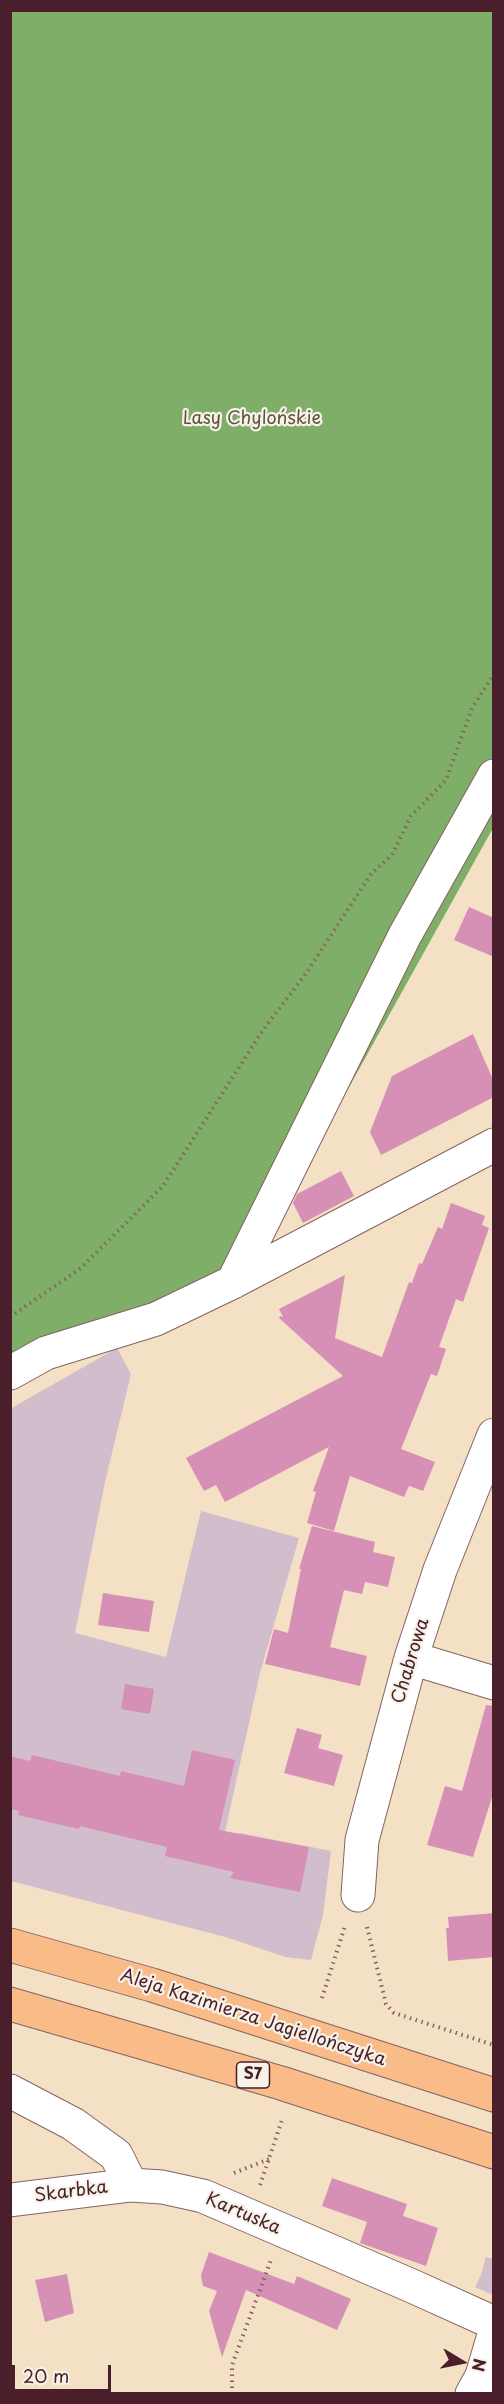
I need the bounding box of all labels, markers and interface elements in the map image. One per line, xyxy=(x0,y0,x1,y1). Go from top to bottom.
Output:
park label: Lasy Chylońskie xyxy=(183,408,321,430)
street label: Chabrowa xyxy=(388,1616,434,1706)
street label: Aleja Kazimierza Jagiellończyka xyxy=(118,1965,388,2071)
road number: S7 xyxy=(236,2062,270,2088)
street label: Skarbka xyxy=(33,2177,109,2207)
street label: Kartuska xyxy=(202,2189,284,2239)
north arrow xyxy=(432,2332,492,2392)
scale bar xyxy=(15,2353,114,2391)
text: N xyxy=(467,2357,493,2373)
text: 20 m xyxy=(23,2362,69,2389)

